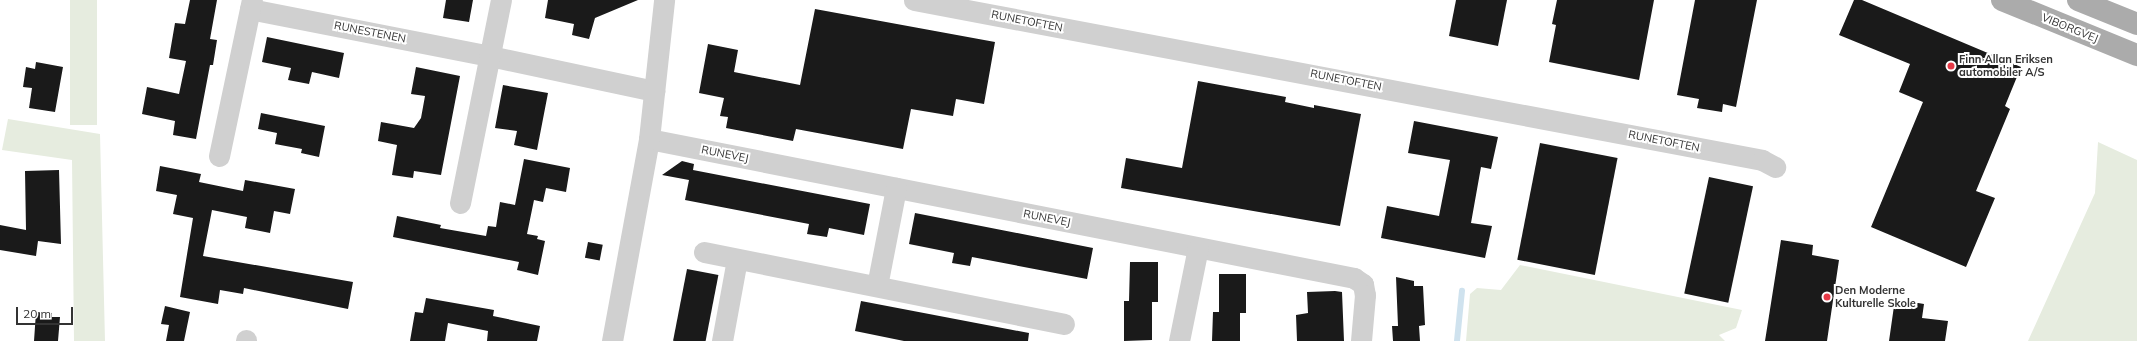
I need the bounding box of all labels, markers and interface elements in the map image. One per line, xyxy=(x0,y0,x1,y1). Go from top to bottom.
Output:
street label: RUNETOFTEN xyxy=(990,8,1064,34)
street label: VIBORGVEJ xyxy=(2040,11,2100,45)
street label: RUNESTENEN xyxy=(333,19,407,45)
place label: Finn Allan Eriksen automobiler A/S xyxy=(1959,53,2053,79)
marker: Finn Allan Eriksen automobiler A/S xyxy=(1946,61,1956,71)
street label: RUNETOFTEN xyxy=(1309,67,1383,93)
street label: RUNETOFTEN xyxy=(1627,128,1701,154)
street label: RUNEVEJ xyxy=(700,143,750,165)
street label: RUNEVEJ xyxy=(1022,207,1072,229)
place label: Den Moderne Kulturelle Skole xyxy=(1835,284,1916,310)
marker: Den Moderne Kulturelle Skole xyxy=(1822,292,1832,302)
scale bar xyxy=(18,299,75,325)
text: 20 m xyxy=(23,306,51,321)

